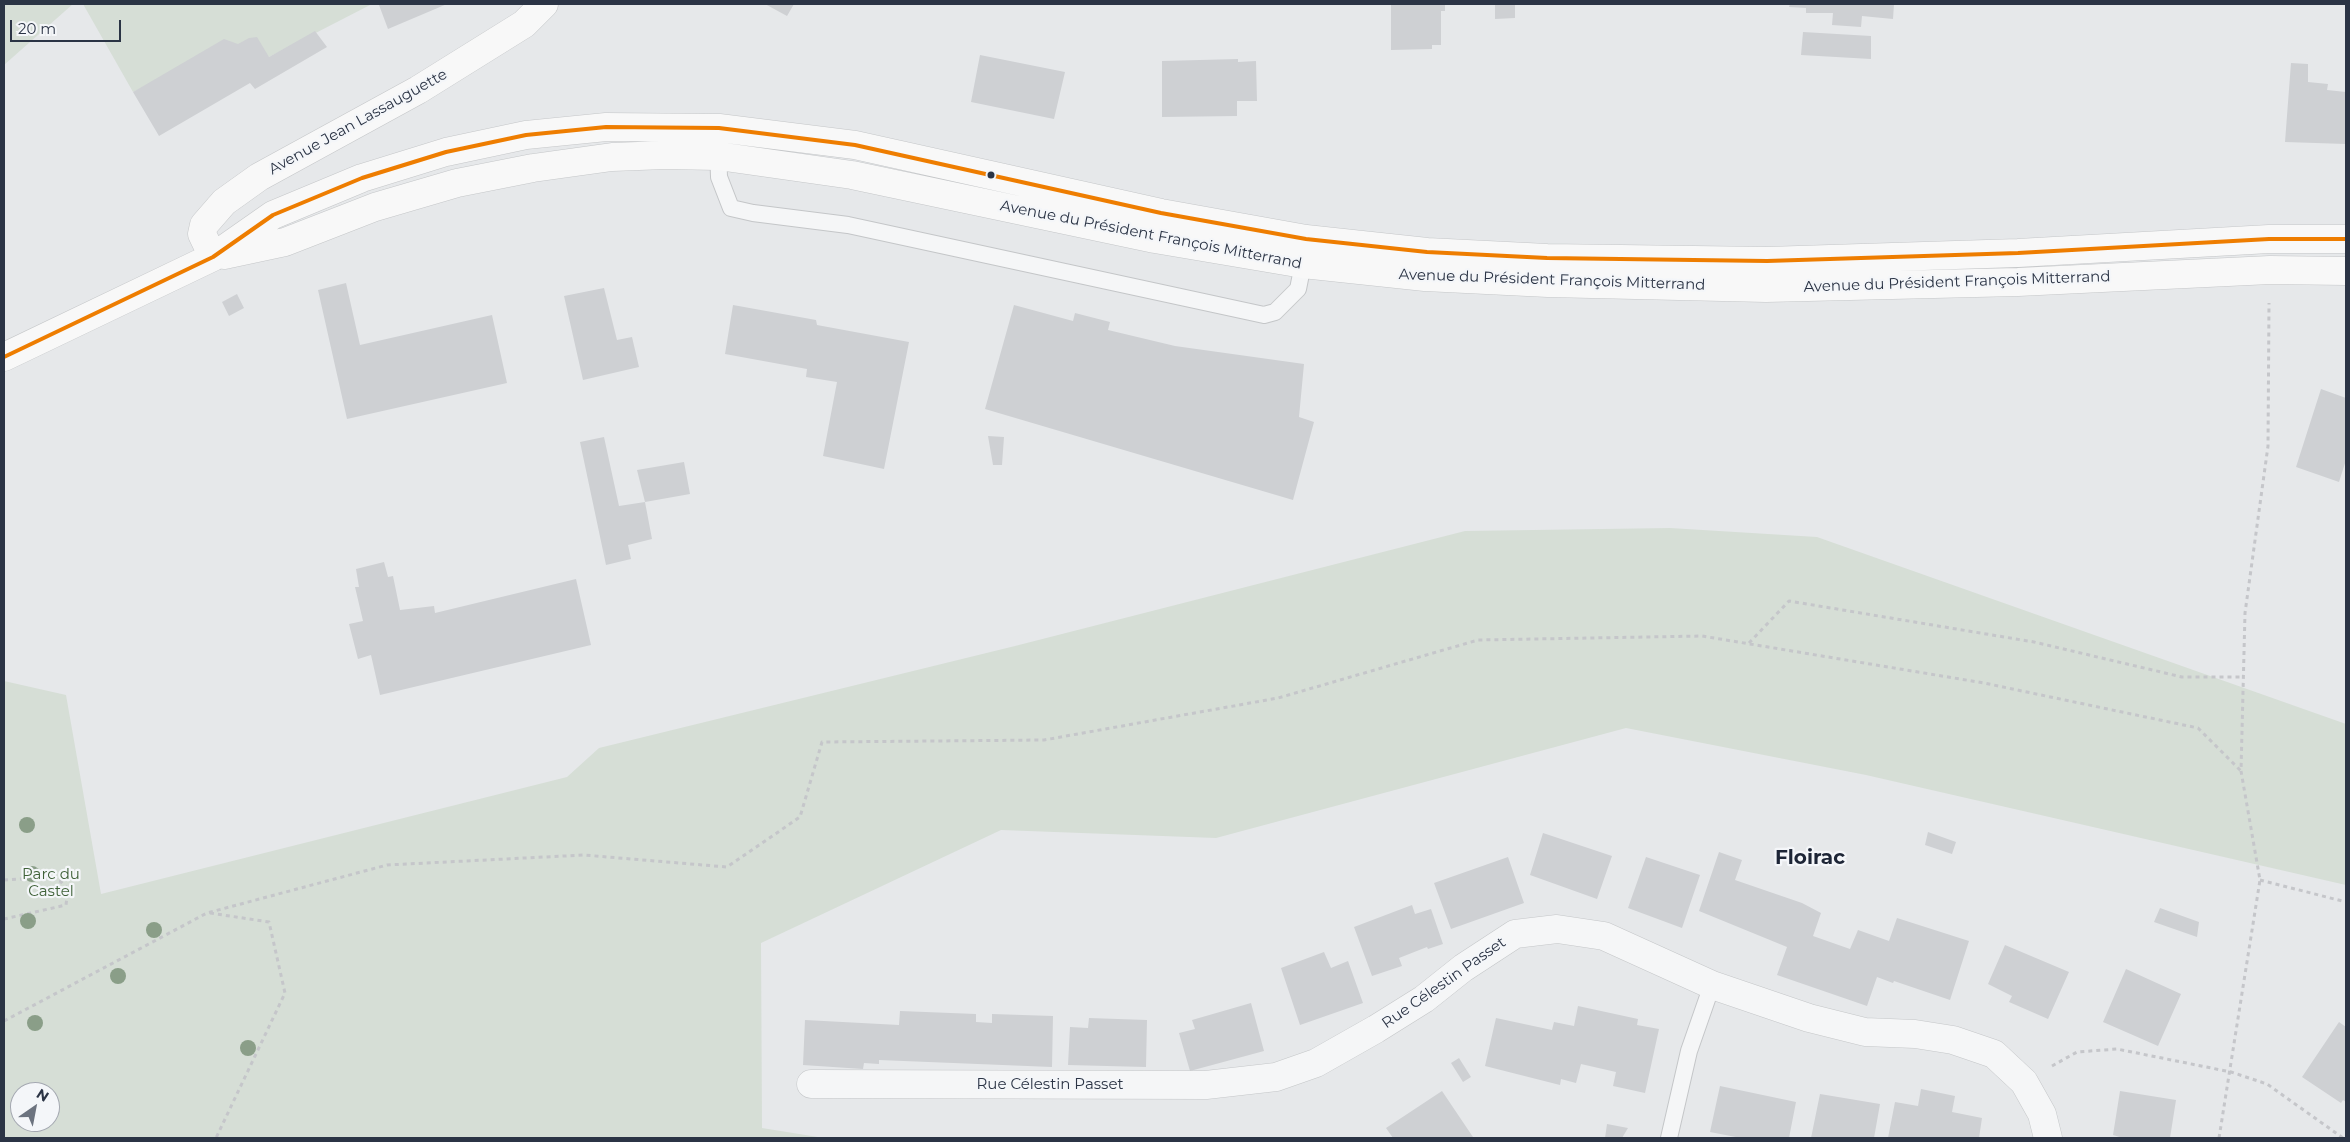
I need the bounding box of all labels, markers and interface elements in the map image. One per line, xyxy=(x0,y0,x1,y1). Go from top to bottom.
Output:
scale bar xyxy=(12,10,124,42)
text: 20 m xyxy=(18,19,56,38)
street label: Avenue Jean Lassauguette xyxy=(266,65,450,179)
unlabelled marker xyxy=(986,170,996,180)
street label: Avenue du Président François Mitterrand xyxy=(999,197,1303,273)
street label: Avenue du Président François Mitterrand xyxy=(1398,266,1706,294)
street label: Avenue du Président François Mitterrand xyxy=(1803,268,2111,296)
district label: Floirac xyxy=(1775,846,1845,870)
park label: Parc du Castel xyxy=(22,866,80,901)
street label: Rue Célestin Passet xyxy=(1379,933,1509,1033)
street label: Rue Célestin Passet xyxy=(976,1076,1124,1094)
north arrow xyxy=(10,1082,60,1132)
text: N xyxy=(33,1085,52,1106)

